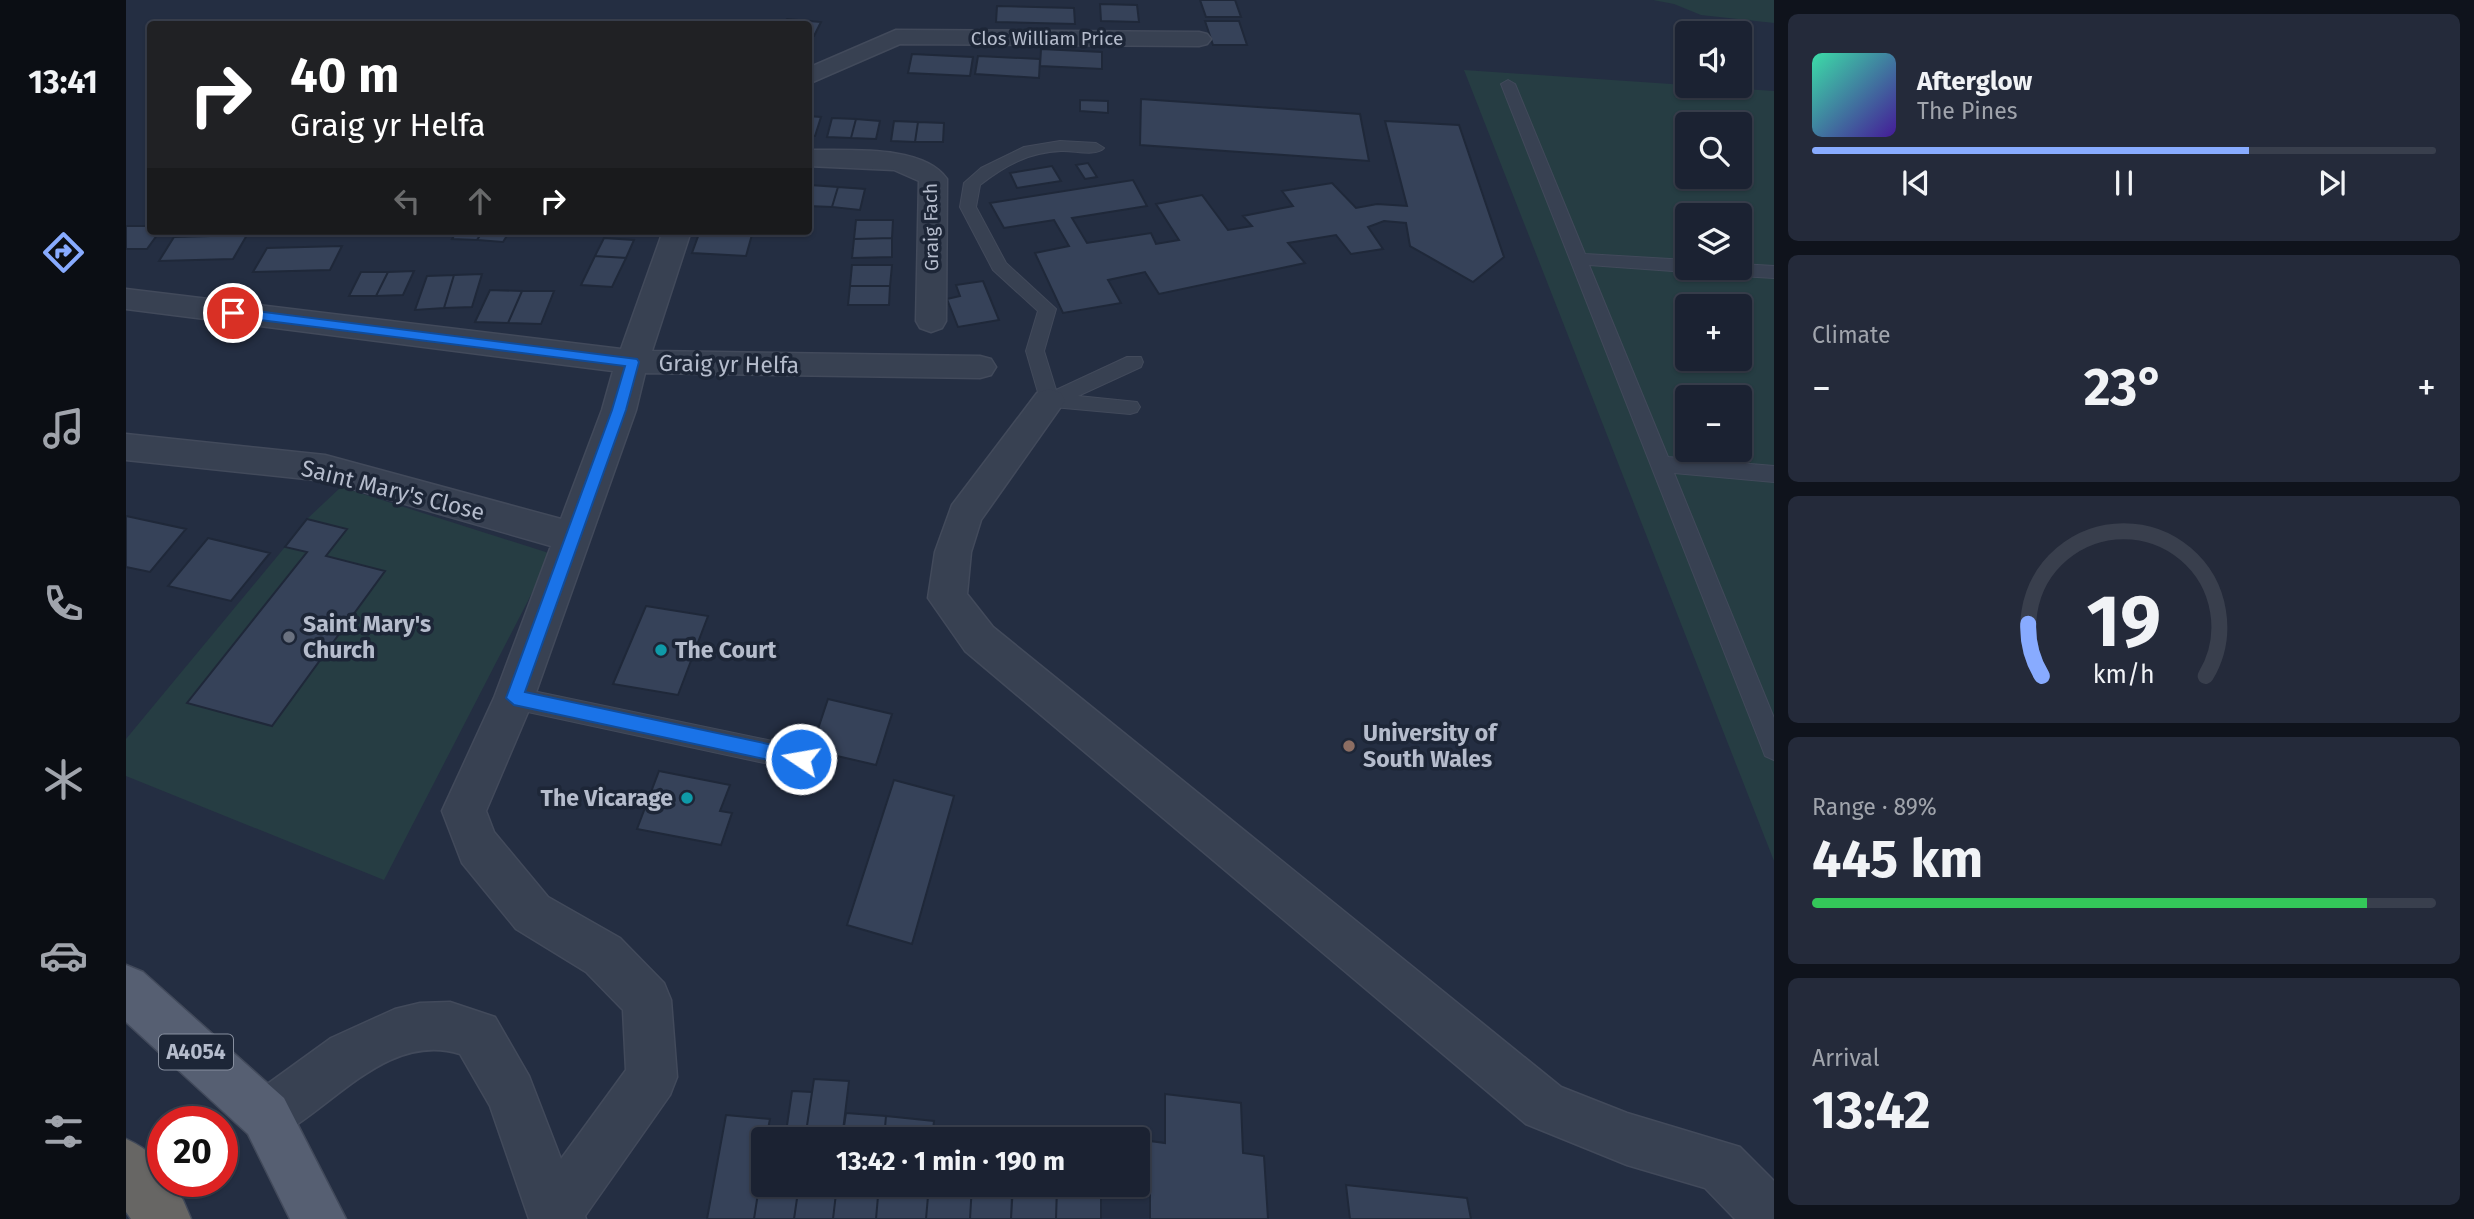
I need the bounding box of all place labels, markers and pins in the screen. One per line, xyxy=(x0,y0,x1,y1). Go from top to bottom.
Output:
pin xyxy=(203,283,263,343)
place label: Saint Mary's Church xyxy=(303,610,431,664)
marker: Saint Mary's Church xyxy=(281,629,297,645)
place label: The Court xyxy=(675,636,777,664)
marker: The Court xyxy=(653,642,669,658)
place label: University of South Wales xyxy=(1363,719,1498,773)
marker: University of South Wales xyxy=(1341,738,1357,754)
place label: The Vicarage xyxy=(541,784,673,812)
marker: The Vicarage xyxy=(679,790,695,806)

